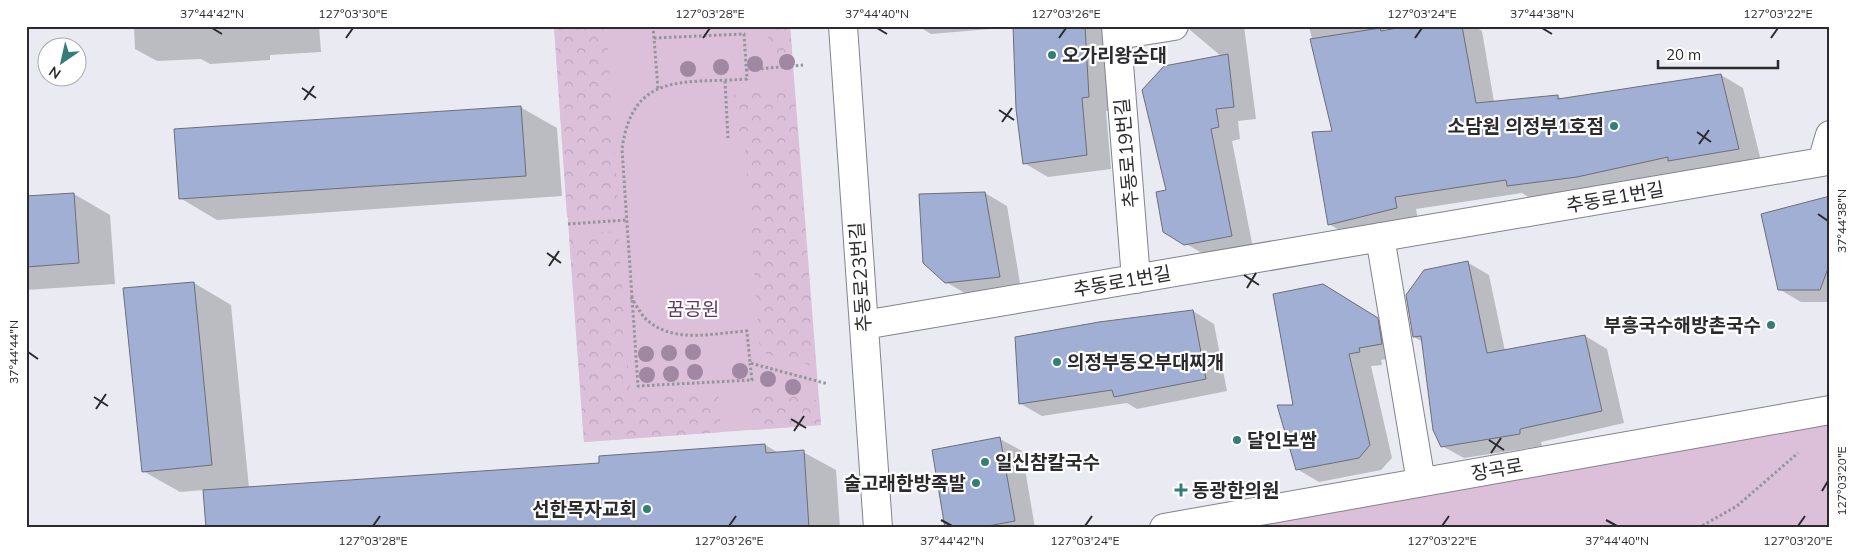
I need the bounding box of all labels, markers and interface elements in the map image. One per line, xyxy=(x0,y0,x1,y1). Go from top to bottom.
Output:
text: 37°44'42"N xyxy=(180,6,244,21)
text: 127°03'30"E xyxy=(318,6,388,21)
text: 127°03'28"E xyxy=(675,6,745,21)
text: 37°44'40"N xyxy=(845,6,909,21)
text: 127°03'26"E xyxy=(1031,6,1101,21)
text: 127°03'24"E xyxy=(1387,6,1457,21)
text: 37°44'38"N xyxy=(1510,6,1574,21)
text: 127°03'22"E xyxy=(1743,6,1813,21)
north arrow xyxy=(38,38,88,88)
scale bar xyxy=(1658,38,1778,70)
place label: 오가리왕순대 xyxy=(1062,43,1167,67)
text: 20 m xyxy=(1666,45,1701,64)
marker: 오가리왕순대 xyxy=(1046,49,1058,61)
text: N xyxy=(45,62,64,83)
street label: 추동로19번길 xyxy=(1109,97,1143,209)
place label: 소담원 의정부1호점 xyxy=(1448,114,1604,138)
marker: 소담원 의정부1호점 xyxy=(1608,120,1620,132)
street label: 추동로1번길 xyxy=(1564,177,1666,217)
text: 37°44'38"N xyxy=(1834,189,1849,253)
street label: 추동로23번길 xyxy=(844,221,876,333)
street label: 추동로1번길 xyxy=(1071,261,1173,301)
park label: 꿈공원 xyxy=(667,297,719,321)
place label: 부흥국수해방촌국수 xyxy=(1604,313,1761,337)
marker: 부흥국수해방촌국수 xyxy=(1765,319,1777,331)
text: 37°44'44"N xyxy=(6,320,21,384)
place label: 의정부동오부대찌개 xyxy=(1067,350,1224,374)
marker: 의정부동오부대찌개 xyxy=(1051,356,1063,368)
place label: 달인보쌈 xyxy=(1247,428,1317,452)
marker: 달인보쌈 xyxy=(1231,434,1243,446)
text: 127°03'20"E xyxy=(1834,446,1849,516)
place label: 일신참칼국수 xyxy=(995,450,1100,474)
street label: 장곡로 xyxy=(1469,453,1525,485)
marker: 일신참칼국수 xyxy=(979,456,991,468)
place label: 술고래한방족발 xyxy=(844,471,966,495)
marker: 술고래한방족발 xyxy=(970,477,982,489)
place label: 동광한의원 xyxy=(1192,478,1279,502)
marker: 동광한의원 xyxy=(1174,483,1188,497)
place label: 선한목자교회 xyxy=(532,497,637,521)
marker: 선한목자교회 xyxy=(641,503,653,515)
text: 127°03'28"E xyxy=(338,533,408,548)
text: 127°03'26"E xyxy=(694,533,764,548)
text: 37°44'42"N xyxy=(920,533,984,548)
text: 127°03'24"E xyxy=(1050,533,1120,548)
text: 127°03'22"E xyxy=(1407,533,1477,548)
text: 37°44'40"N xyxy=(1585,533,1649,548)
text: 127°03'20"E xyxy=(1763,533,1833,548)

